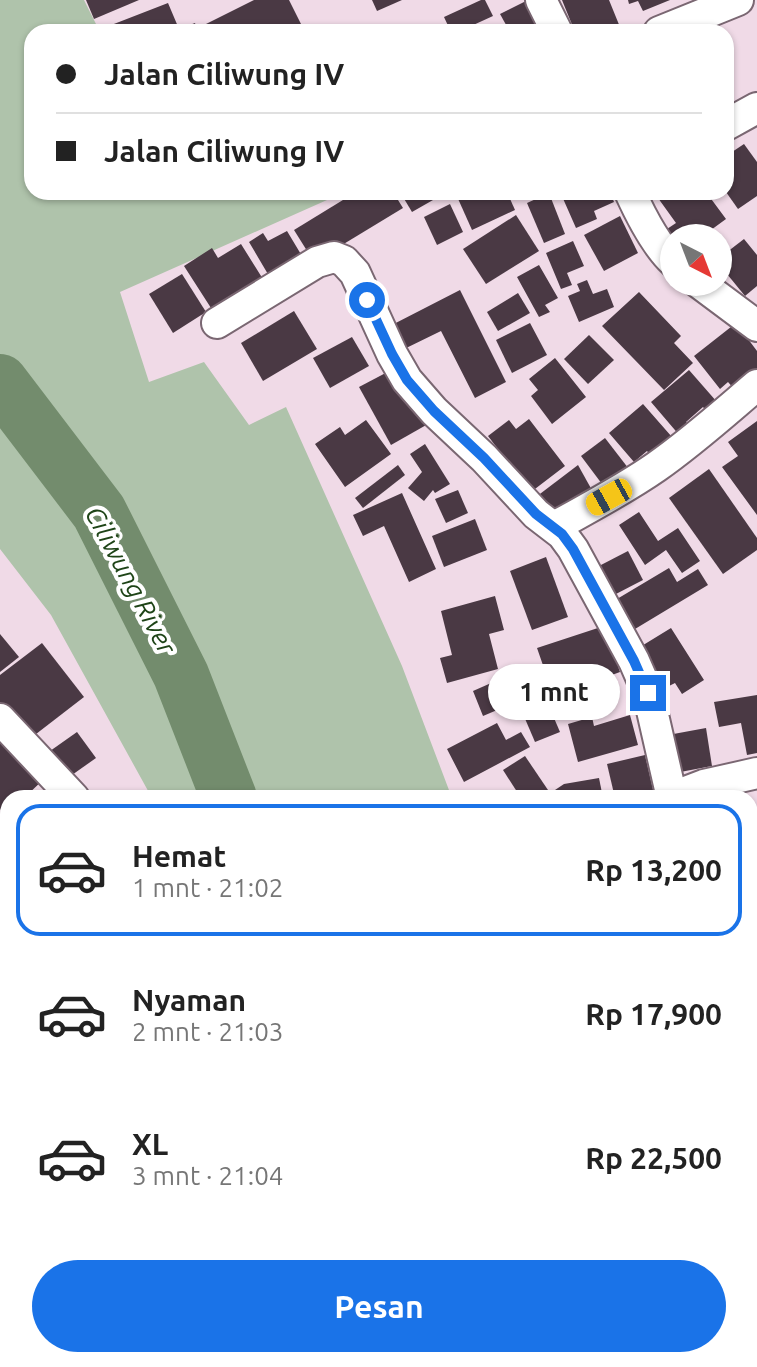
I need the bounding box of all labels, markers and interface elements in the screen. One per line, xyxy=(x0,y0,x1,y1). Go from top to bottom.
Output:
text: Jalan Ciliwung IV xyxy=(104,57,344,91)
text: Jalan Ciliwung IV xyxy=(104,134,344,168)
north arrow xyxy=(660,224,732,296)
map controls xyxy=(660,224,732,296)
route start xyxy=(349,282,385,318)
car xyxy=(582,475,636,519)
water label: Ciliwung River xyxy=(80,501,183,660)
callout: 1 mnt xyxy=(488,665,620,721)
route end xyxy=(630,675,666,711)
text: 1 mnt xyxy=(519,677,589,706)
icon: car xyxy=(36,834,108,906)
text: Hemat xyxy=(132,839,226,873)
text: Rp 13,200 xyxy=(585,853,722,887)
text: 1 mnt · 21:02 xyxy=(132,873,283,902)
icon: car xyxy=(36,978,108,1050)
text: Nyaman xyxy=(132,983,246,1017)
text: Rp 17,900 xyxy=(585,997,722,1031)
text: 2 mnt · 21:03 xyxy=(132,1017,283,1046)
icon: car xyxy=(36,1122,108,1194)
text: XL xyxy=(132,1127,168,1161)
text: Rp 22,500 xyxy=(585,1141,722,1175)
text: 3 mnt · 21:04 xyxy=(132,1161,283,1190)
button: Pesan xyxy=(32,1260,726,1352)

